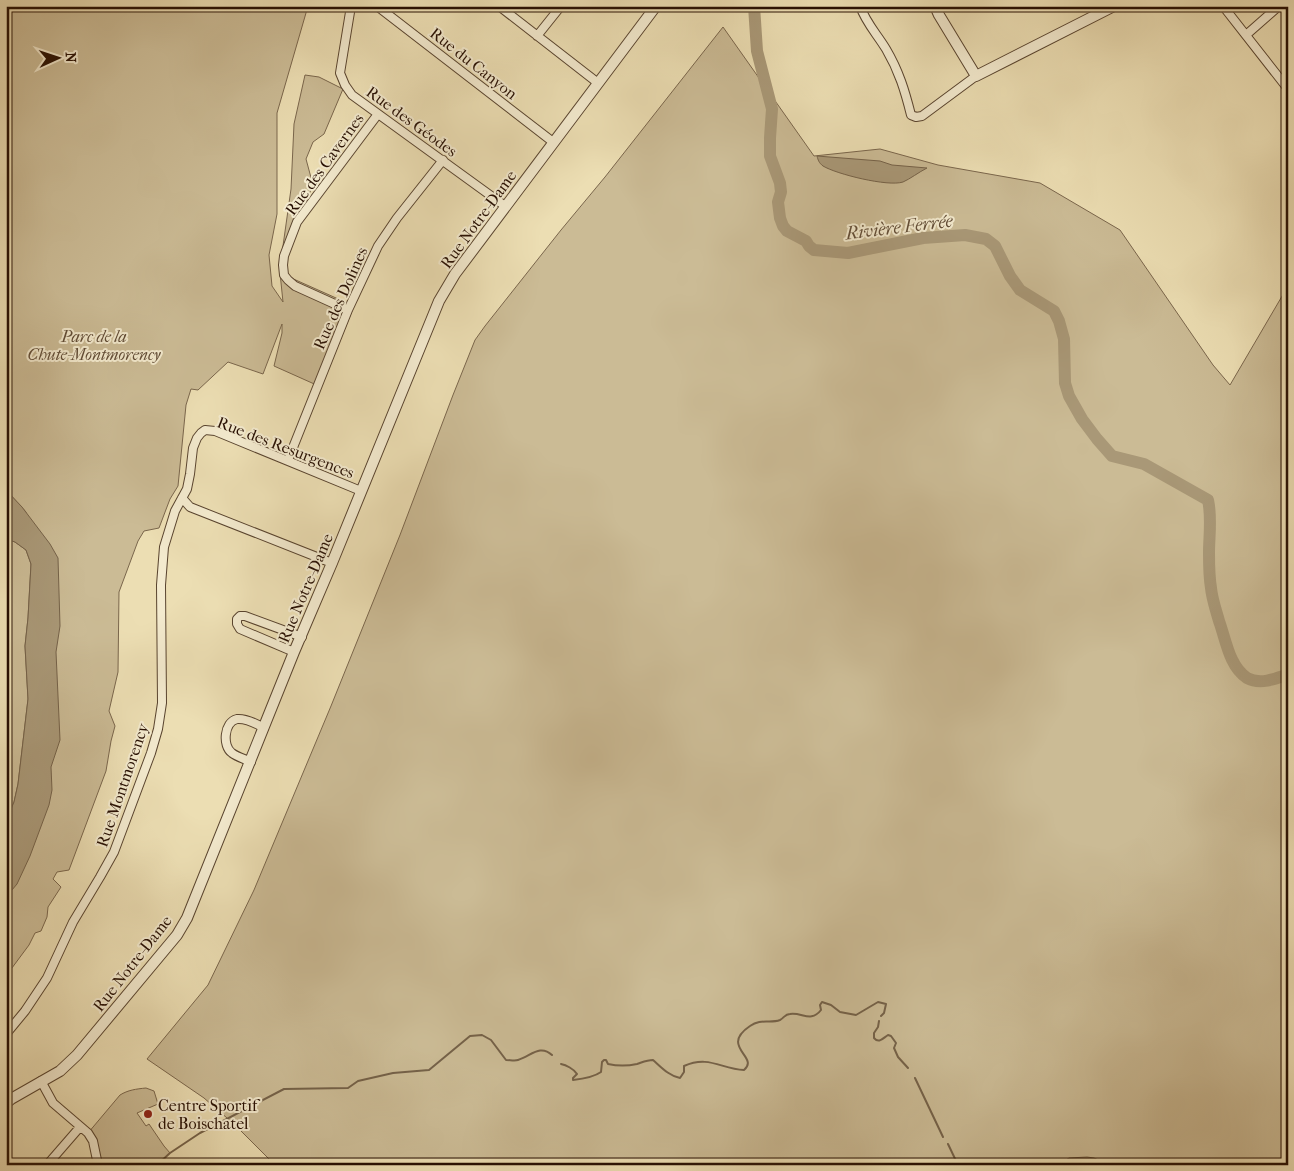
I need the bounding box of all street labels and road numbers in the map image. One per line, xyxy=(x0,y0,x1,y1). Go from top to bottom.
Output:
street label: Rue du Canyon xyxy=(426,23,522,104)
street label: Rue des Géodes xyxy=(363,82,461,161)
street label: Rue des Cavernes xyxy=(281,110,368,219)
street label: Rue Notre-Dame xyxy=(436,166,520,272)
street label: Rue des Dolines xyxy=(309,244,372,352)
street label: Rue des Resurgences xyxy=(215,413,357,482)
street label: Rue Notre-Dame xyxy=(274,531,337,646)
street label: Rue Montmorency xyxy=(92,720,153,850)
street label: Rue Notre-Dame xyxy=(89,911,176,1015)

